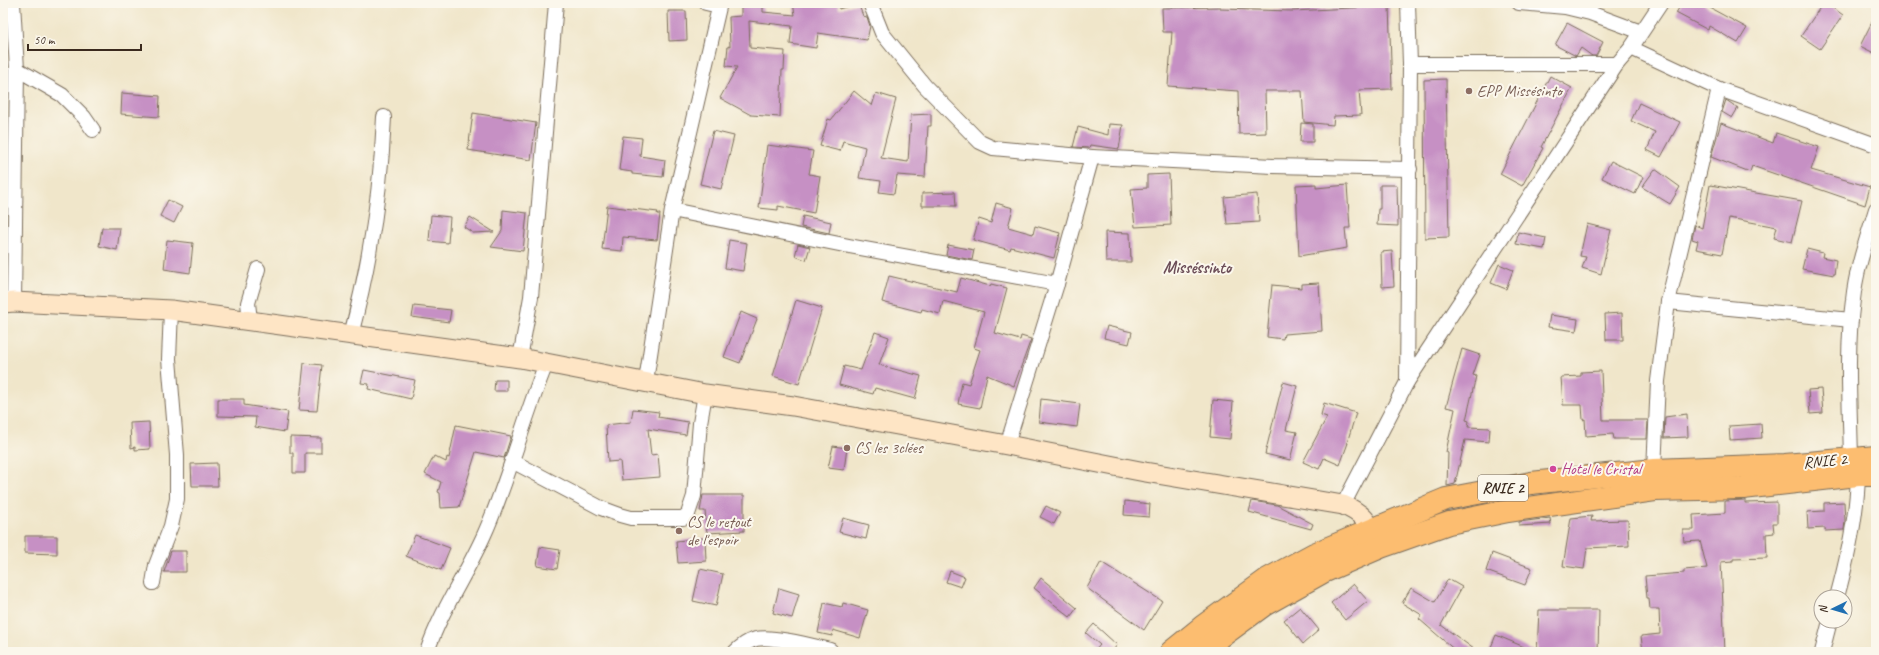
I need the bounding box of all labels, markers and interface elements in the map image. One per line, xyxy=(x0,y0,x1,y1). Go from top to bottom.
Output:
scale bar xyxy=(28,26,141,52)
text: 50 m xyxy=(34,32,56,48)
place label: EPP Missésinto xyxy=(1477,81,1564,101)
marker: EPP Missésinto xyxy=(1464,86,1474,96)
district label: Misséssinto xyxy=(1163,257,1233,278)
place label: CS les 3clées xyxy=(855,438,924,458)
marker: CS les 3clées xyxy=(842,443,852,453)
street label: RNIE 2 xyxy=(1802,449,1849,473)
place label: Hotel le Cristal xyxy=(1561,459,1644,479)
marker: Hotel le Cristal xyxy=(1548,464,1558,474)
road number: RNIE 2 xyxy=(1478,475,1528,501)
place label: CS le retout de l'espoir xyxy=(687,512,752,550)
marker: CS le retout de l'espoir xyxy=(674,526,684,536)
north arrow xyxy=(1813,589,1853,629)
text: N xyxy=(1816,604,1830,614)

